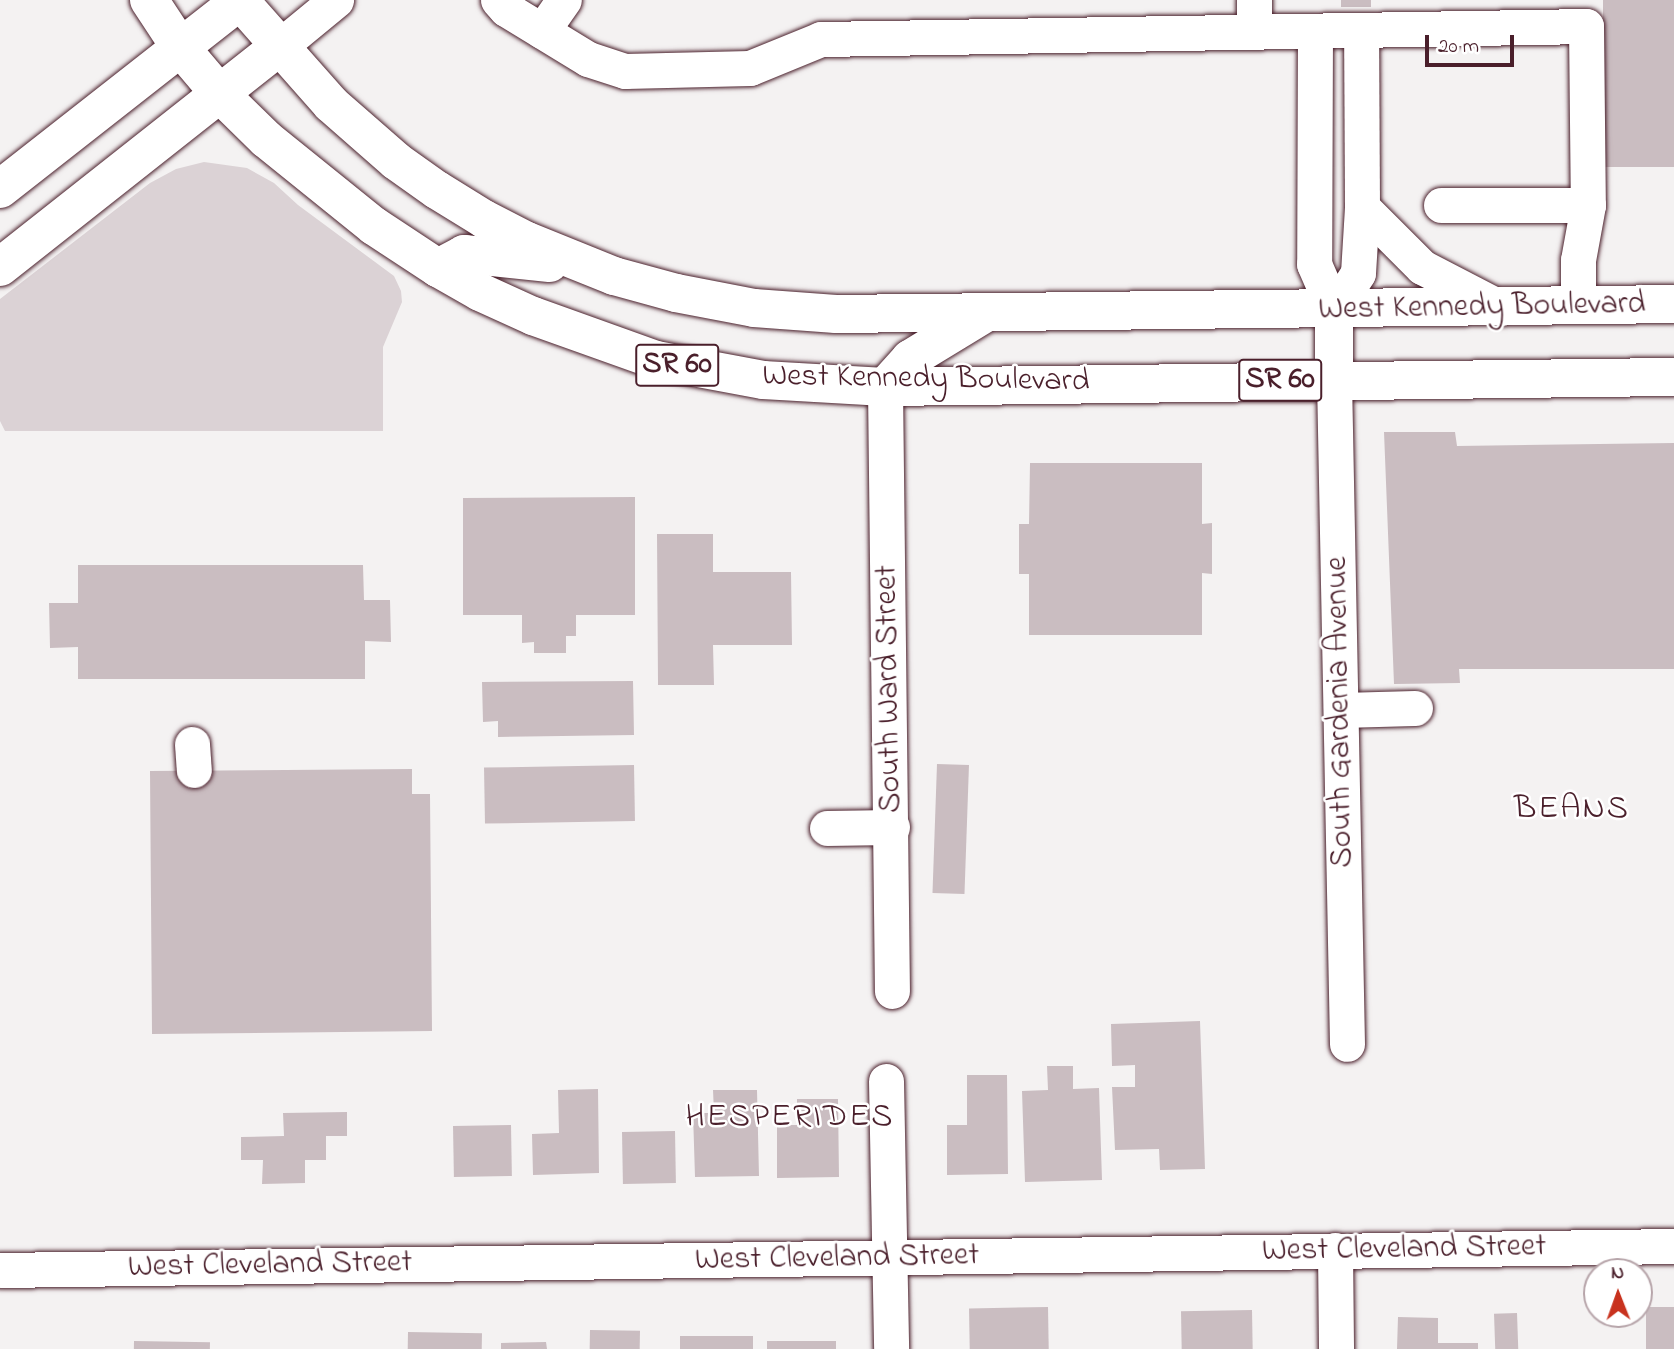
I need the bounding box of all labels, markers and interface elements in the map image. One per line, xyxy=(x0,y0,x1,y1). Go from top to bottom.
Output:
scale bar xyxy=(1429,21,1518,65)
text: 20 m xyxy=(1438,32,1479,62)
street label: West Kennedy Boulevard xyxy=(1318,286,1646,330)
road number: SR 60 xyxy=(635,338,719,392)
road number: SR 60 xyxy=(1238,354,1322,406)
street label: West Kennedy Boulevard xyxy=(762,358,1090,402)
street label: South Gardenia Avenue xyxy=(1319,556,1363,868)
street label: South Ward Street xyxy=(869,565,911,813)
district label: BEANS xyxy=(1515,790,1629,830)
district label: HESPERIDES xyxy=(687,1098,893,1138)
street label: West Cleveland Street xyxy=(1262,1228,1546,1272)
street label: West Cleveland Street xyxy=(695,1237,979,1281)
street label: West Cleveland Street xyxy=(128,1244,412,1288)
north arrow xyxy=(1583,1258,1653,1328)
text: N xyxy=(1611,1260,1624,1287)

